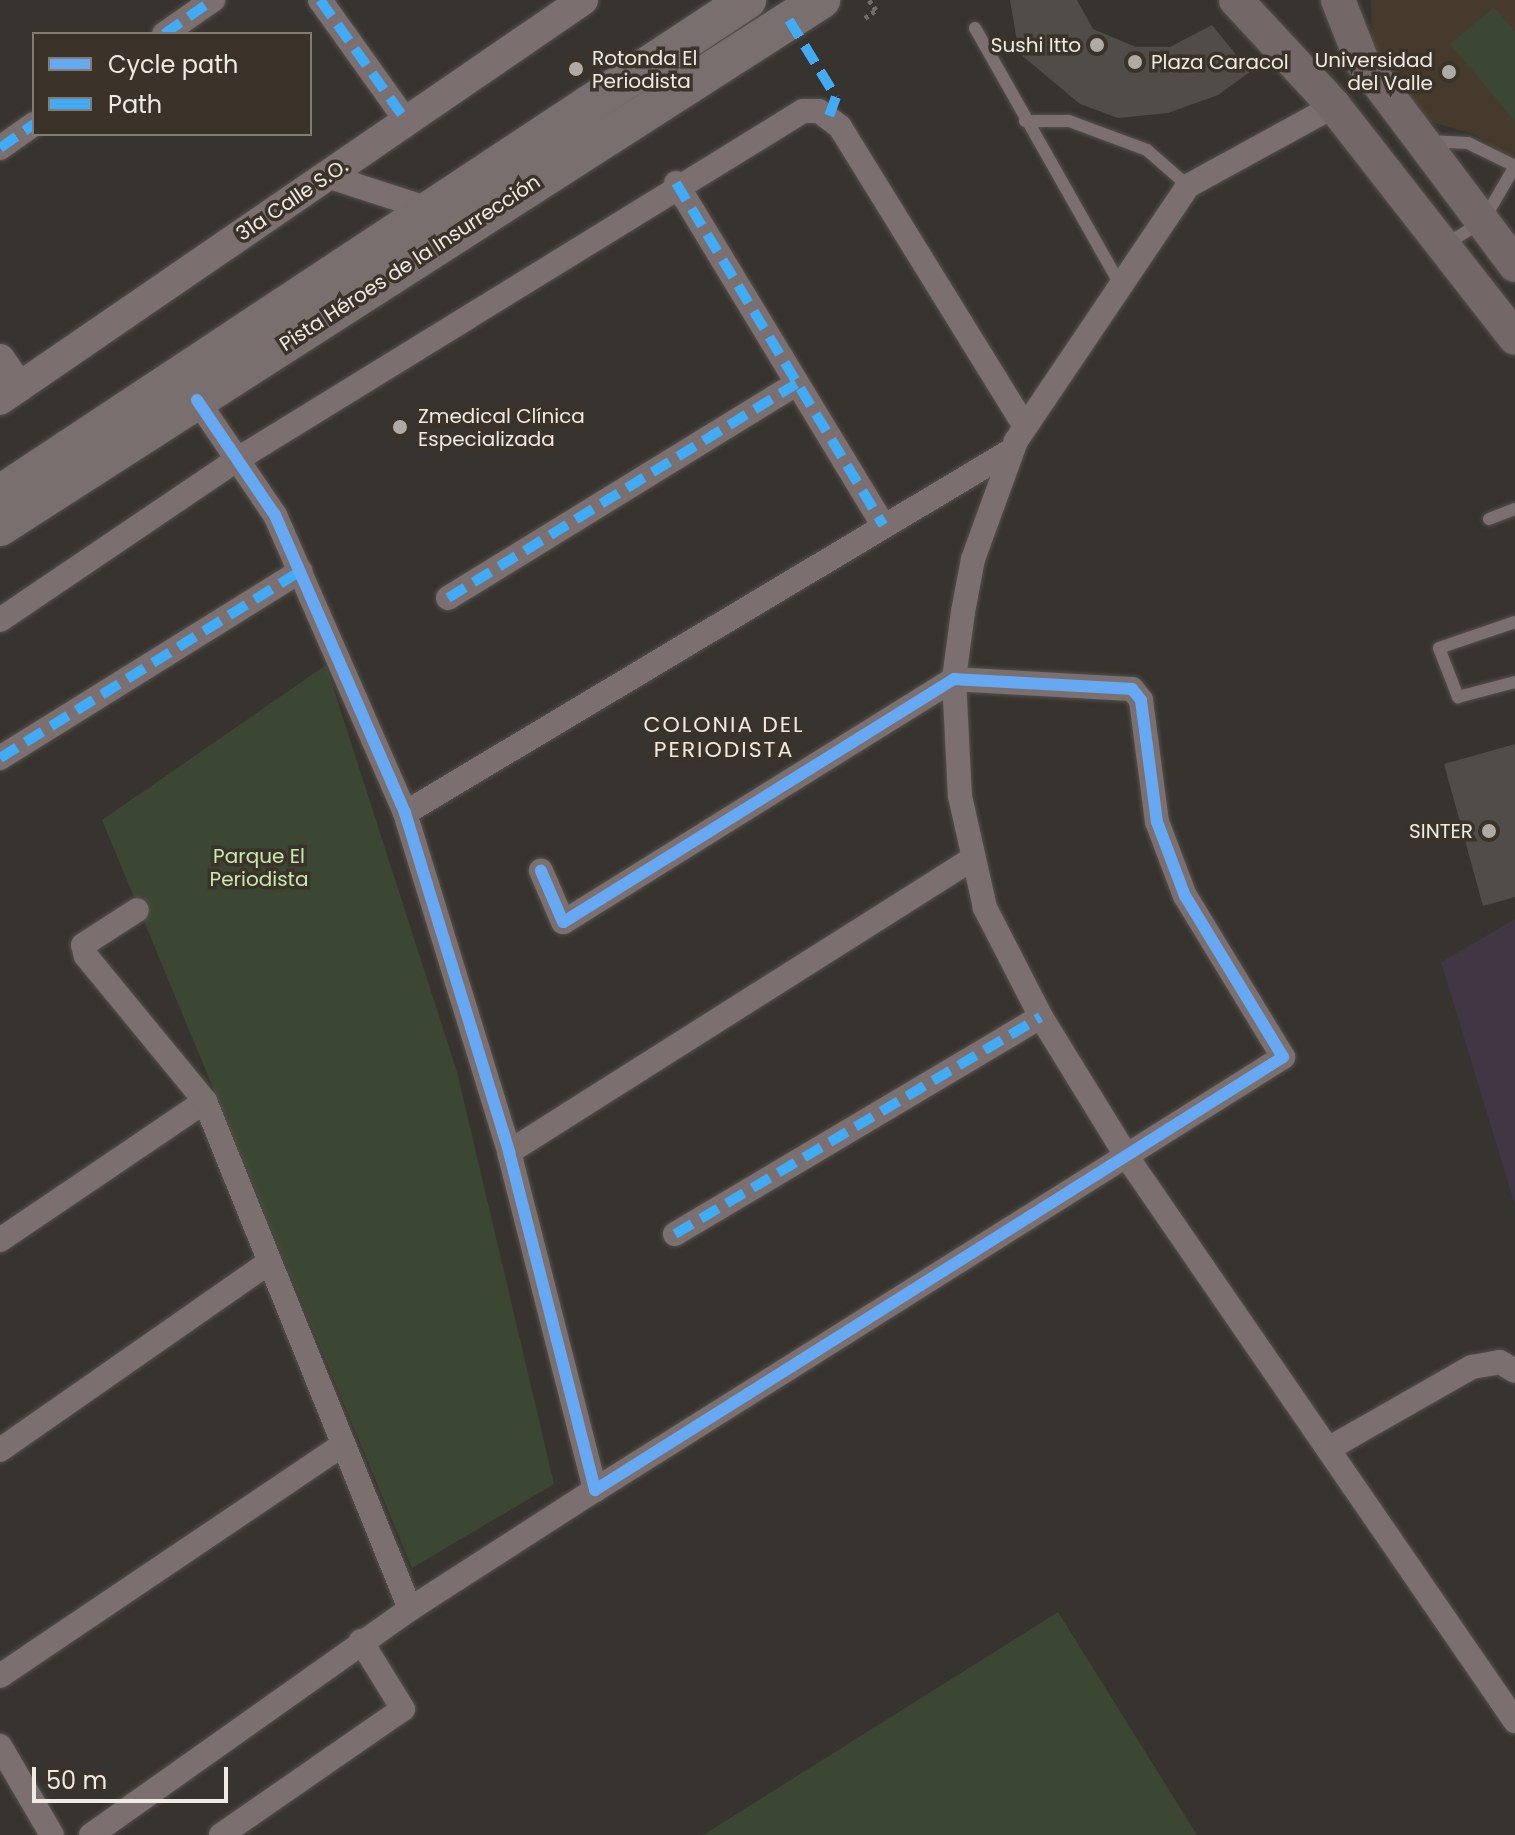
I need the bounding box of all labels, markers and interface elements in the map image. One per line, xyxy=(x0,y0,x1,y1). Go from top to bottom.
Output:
legend xyxy=(32,32,312,136)
place label: Sushi Itto xyxy=(991,33,1081,57)
marker: Sushi Itto xyxy=(1088,36,1106,54)
place label: Rotonda El Periodista xyxy=(592,46,697,93)
text: Cycle path xyxy=(108,48,238,81)
place label: Universidad del Valle xyxy=(1315,48,1433,95)
place label: Plaza Caracol xyxy=(1151,50,1289,74)
marker: Plaza Caracol xyxy=(1126,53,1144,71)
marker: Rotonda El Periodista xyxy=(567,60,585,78)
marker: Universidad del Valle xyxy=(1440,63,1458,81)
text: Path xyxy=(108,88,162,121)
street label: 31a Calle S.O. xyxy=(232,154,352,246)
street label: Pista Héroes de la Insurrección xyxy=(275,170,545,356)
place label: Zmedical Clínica Especializada xyxy=(418,404,585,451)
marker: Zmedical Clínica Especializada xyxy=(389,416,411,438)
district label: COLONIA DEL PERIODISTA xyxy=(644,711,804,762)
place label: SINTER xyxy=(1409,819,1473,843)
marker: SINTER xyxy=(1480,822,1498,840)
park label: Parque El Periodista xyxy=(210,844,308,891)
scale bar xyxy=(36,1751,232,1801)
text: 50 m xyxy=(46,1764,107,1797)

